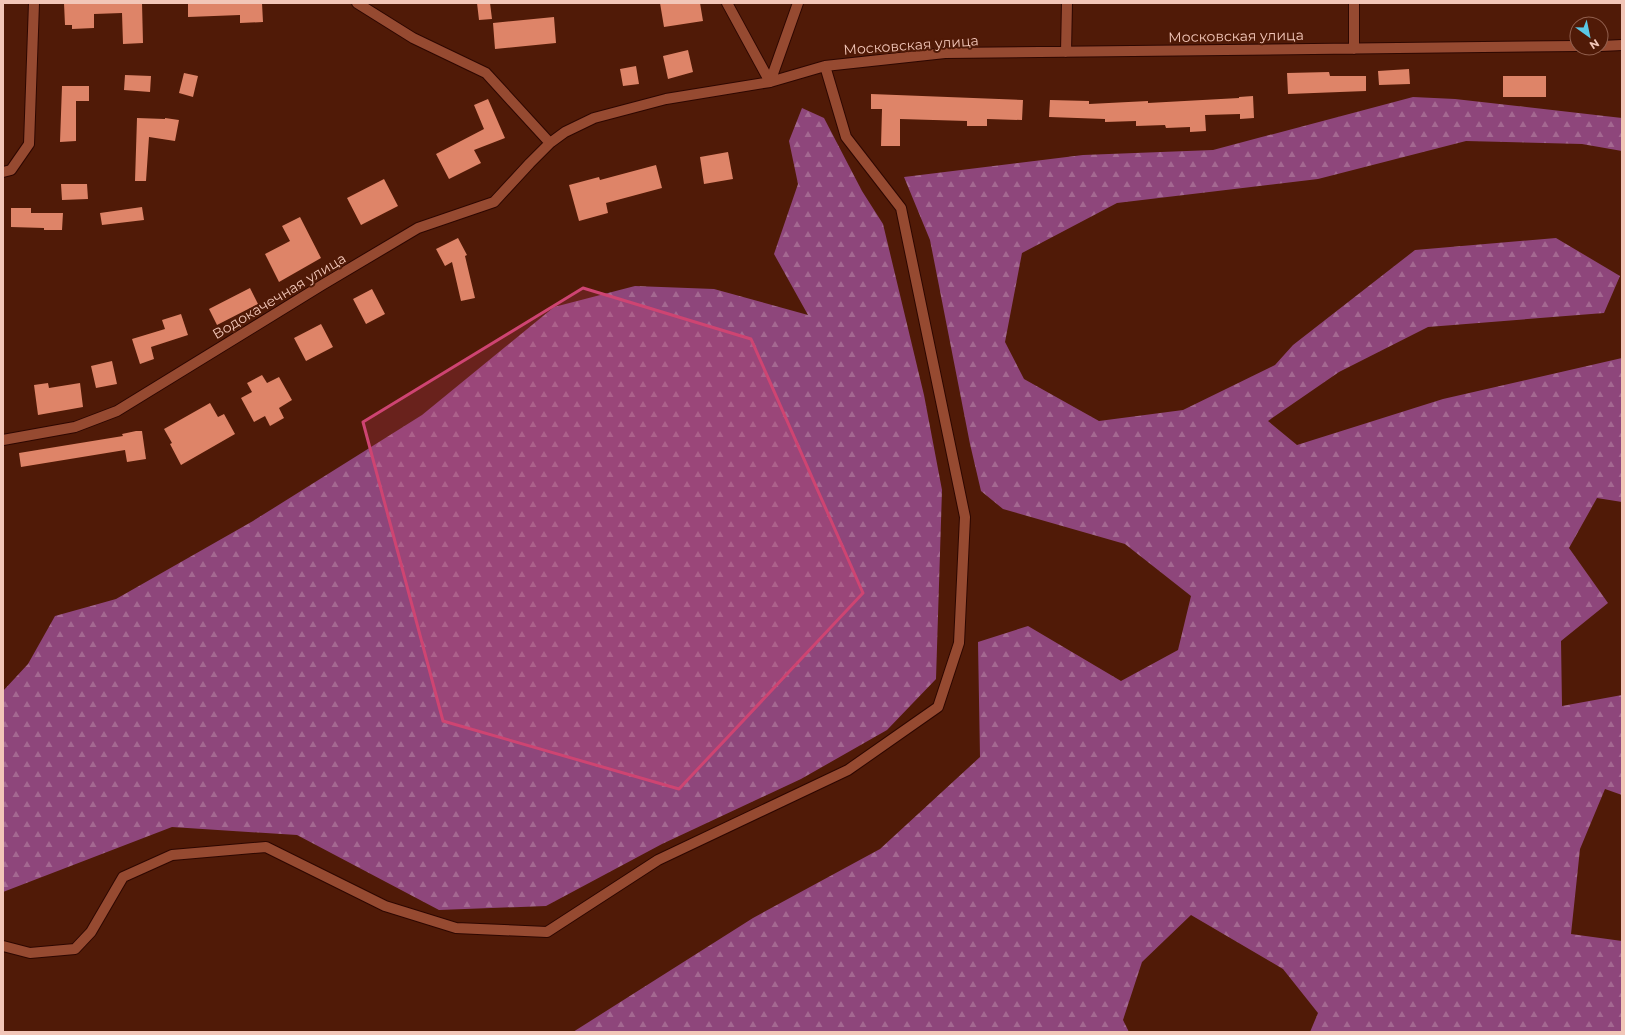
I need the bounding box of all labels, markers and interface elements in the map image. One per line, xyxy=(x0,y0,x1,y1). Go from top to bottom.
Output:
north arrow xyxy=(1569,16,1609,56)
street label: Московская улица xyxy=(1168,26,1304,46)
street label: Московская улица xyxy=(843,31,979,59)
text: N xyxy=(1587,36,1602,53)
street label: Водокачечная улица xyxy=(209,249,349,343)

